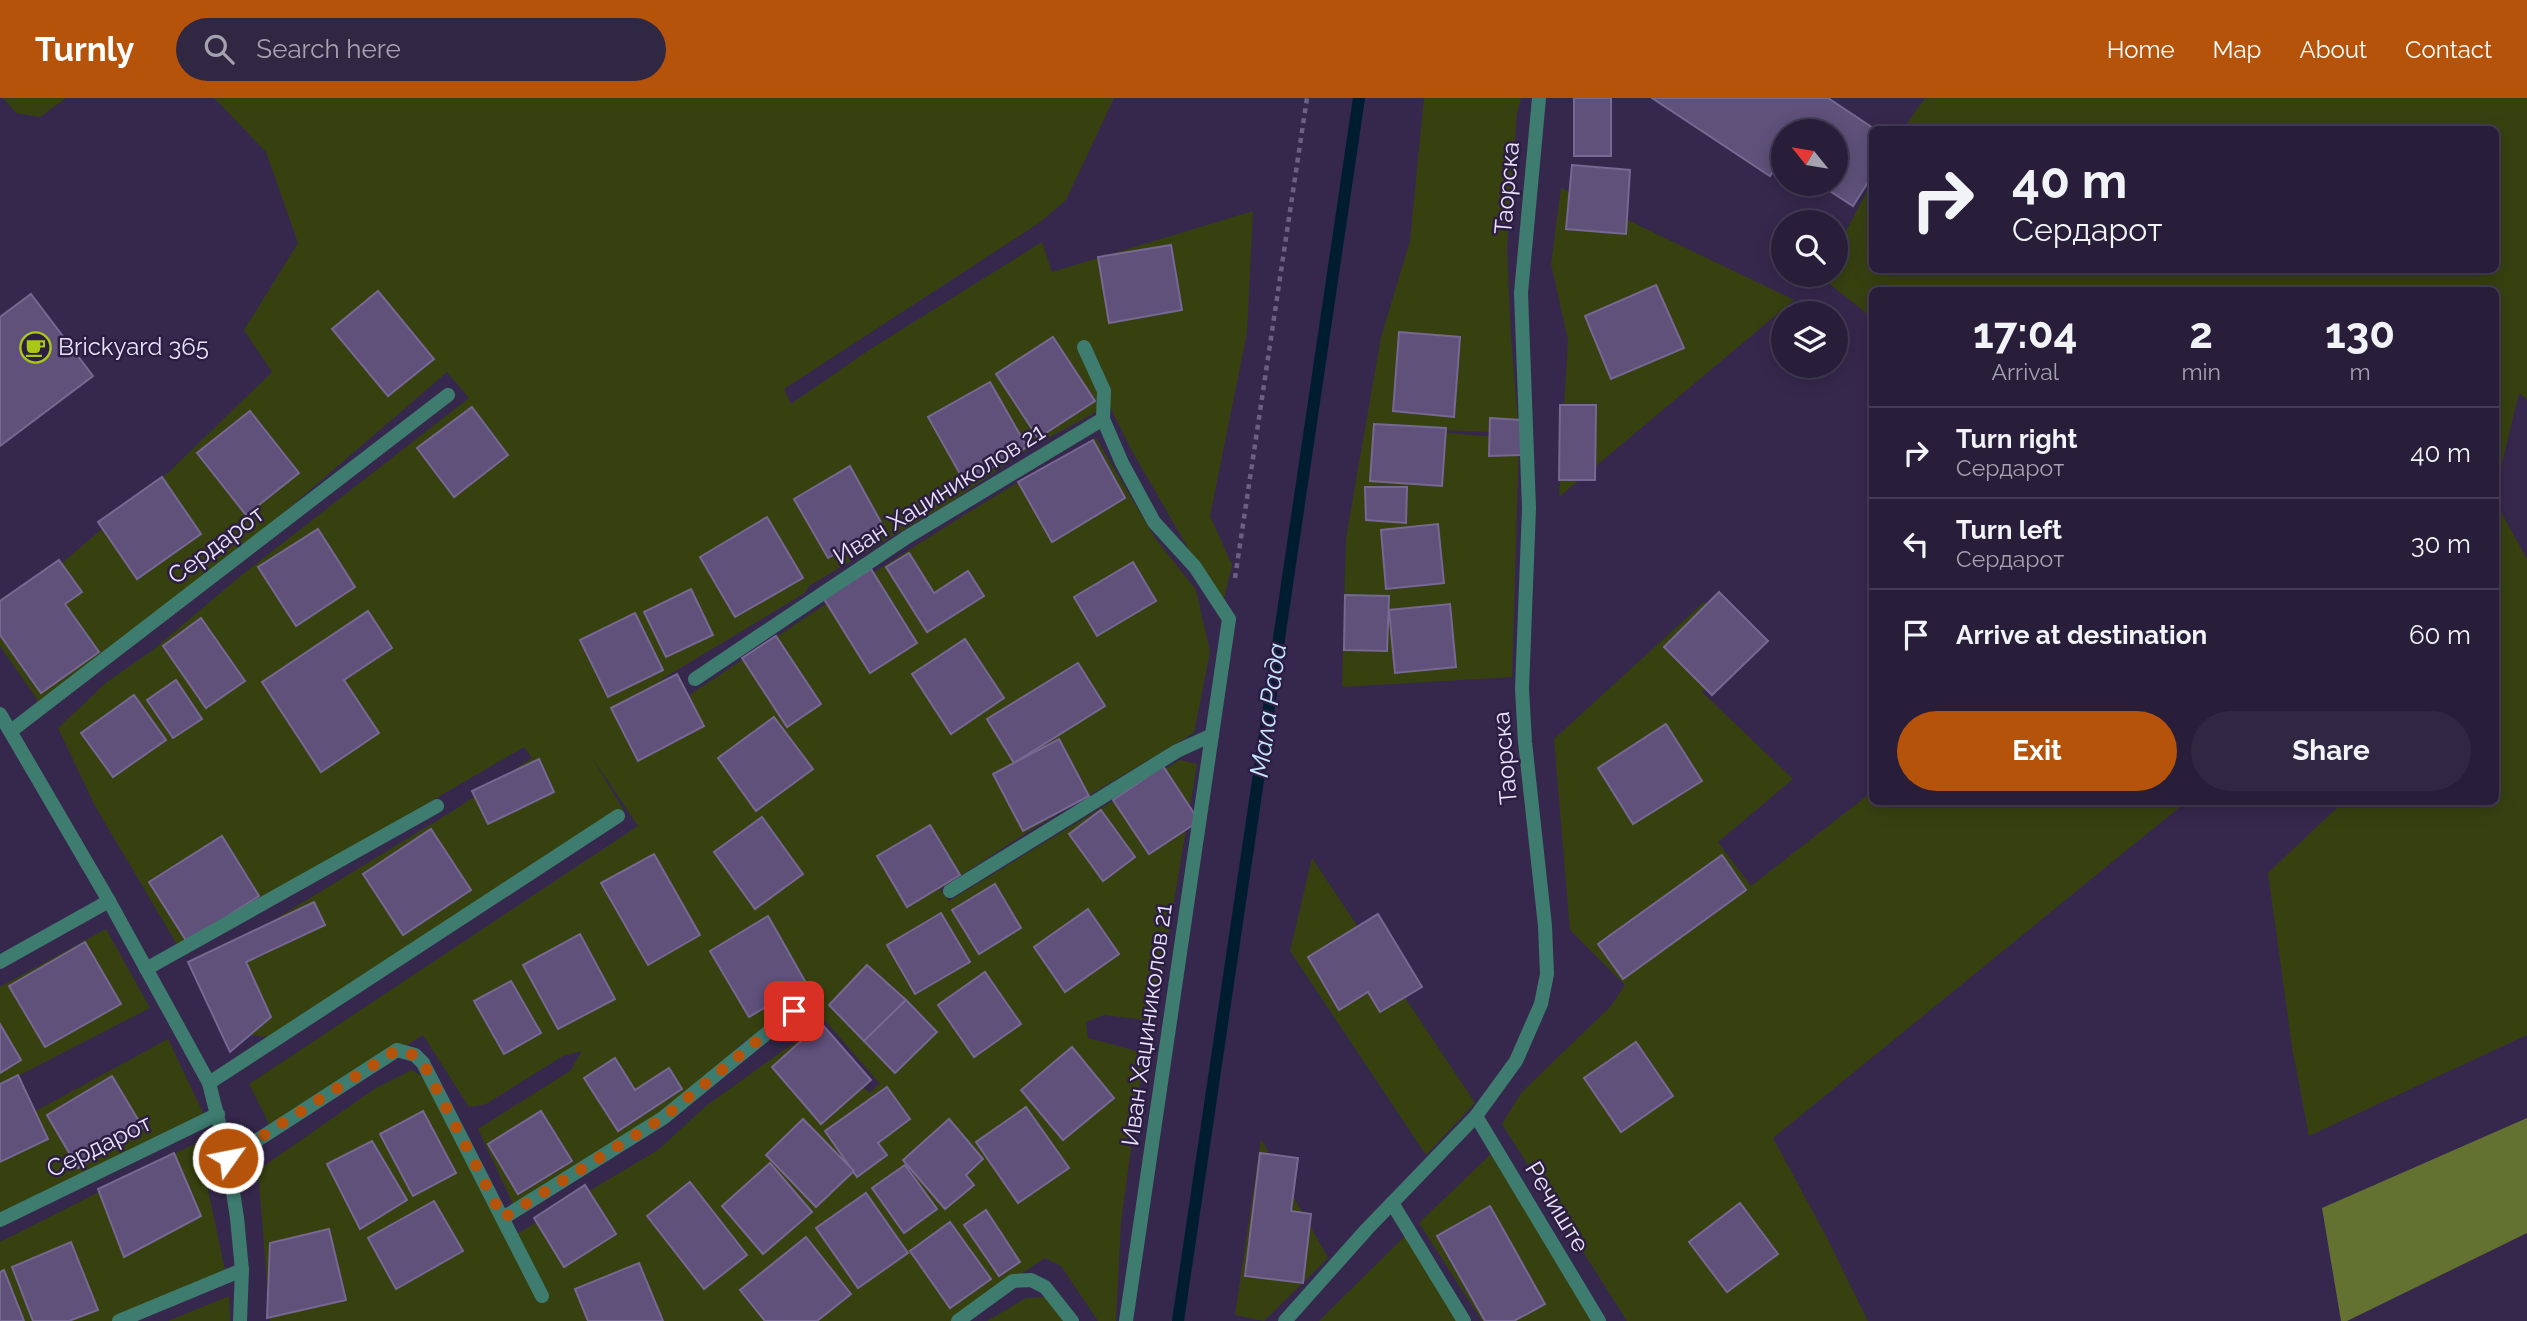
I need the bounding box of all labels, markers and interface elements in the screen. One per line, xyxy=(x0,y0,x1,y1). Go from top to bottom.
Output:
search box xyxy=(176,18,666,81)
text: Turnly xyxy=(35,30,134,69)
icon: search xyxy=(200,30,238,68)
text: Search here xyxy=(256,34,401,64)
text: Home xyxy=(2107,35,2175,64)
text: Map xyxy=(2213,35,2261,64)
text: About xyxy=(2299,35,2367,64)
text: Contact xyxy=(2405,35,2492,64)
north arrow xyxy=(1771,119,1848,196)
map controls xyxy=(1771,119,1848,378)
street label: Таорска xyxy=(1488,140,1525,236)
text: 40 m xyxy=(2012,152,2127,209)
icon: right xyxy=(1897,154,1988,245)
button: search xyxy=(1771,210,1848,287)
text: Сердарот xyxy=(2012,211,2163,248)
button: layers xyxy=(1771,301,1848,378)
text: 17:04 xyxy=(1973,309,2077,358)
text: 2 xyxy=(2189,309,2213,358)
text: 130 xyxy=(2325,309,2395,358)
cafe icon: Brickyard 365 xyxy=(18,330,52,364)
place label: Brickyard 365 xyxy=(58,332,209,361)
text: Arrival xyxy=(1991,358,2059,385)
text: min xyxy=(2181,358,2221,385)
text: m xyxy=(2349,358,2371,385)
street label: Иван Хаџиниколов 21 xyxy=(827,417,1050,571)
text: Turn right xyxy=(1956,424,2077,454)
icon: right xyxy=(1897,434,1935,472)
text: 40 m xyxy=(2410,438,2471,468)
text: Сердарот xyxy=(1956,454,2064,481)
street label: Сердарот xyxy=(162,499,270,590)
text: Turn left xyxy=(1956,515,2062,545)
icon: left xyxy=(1897,525,1935,563)
text: 30 m xyxy=(2411,529,2471,559)
text: Сердарот xyxy=(1956,545,2064,572)
icon: arrive xyxy=(1897,616,1935,654)
text: Arrive at destination xyxy=(1956,620,2207,650)
text: 60 m xyxy=(2409,620,2471,650)
water label: Мала Рада xyxy=(1244,641,1292,779)
street label: Таорска xyxy=(1486,710,1523,806)
button: Exit xyxy=(1897,711,2177,791)
button: Share xyxy=(2191,711,2471,791)
street label: Иван Хаџиниколов 21 xyxy=(1115,902,1178,1148)
pin xyxy=(764,981,824,1041)
icon: arrive xyxy=(775,992,813,1030)
street label: Сердарот xyxy=(42,1108,156,1183)
position arrow xyxy=(191,1121,265,1195)
street label: Речиште xyxy=(1519,1156,1596,1257)

